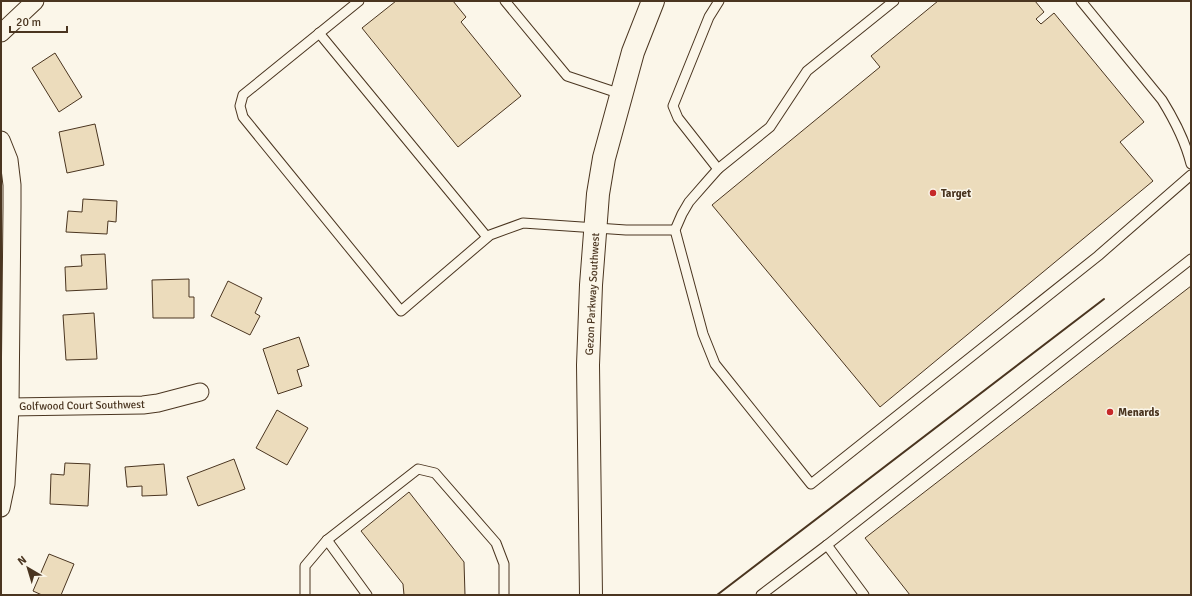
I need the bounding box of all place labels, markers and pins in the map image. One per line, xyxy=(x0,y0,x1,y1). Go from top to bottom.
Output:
place label: Target xyxy=(941,187,971,200)
marker: Target xyxy=(928,188,938,198)
place label: Menards xyxy=(1118,406,1159,419)
marker: Menards xyxy=(1105,407,1115,417)

